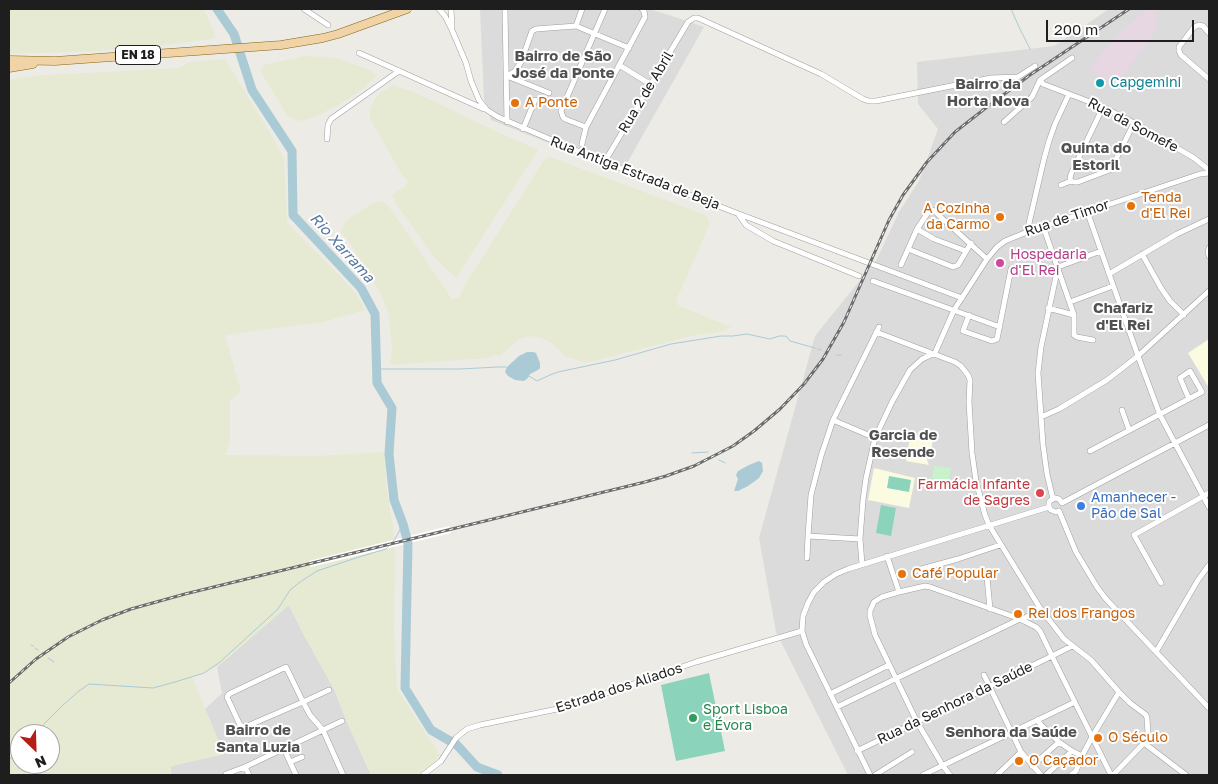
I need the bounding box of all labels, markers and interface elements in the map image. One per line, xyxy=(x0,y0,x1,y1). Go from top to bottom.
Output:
scale bar xyxy=(1048,10,1196,42)
text: 200 m xyxy=(1054,20,1098,38)
road number: EN 18 xyxy=(116,46,160,64)
district label: Bairro de São José da Ponte xyxy=(511,47,615,82)
street label: Rua 2 de Abril xyxy=(615,48,677,136)
district label: Bairro da Horta Nova xyxy=(947,75,1029,110)
place label: Capgemini xyxy=(1110,75,1181,91)
marker: Capgemini xyxy=(1094,77,1106,89)
street label: Rua da Somefe xyxy=(1085,94,1181,156)
place label: A Ponte xyxy=(525,95,577,111)
marker: A Ponte xyxy=(509,97,521,109)
street label: Rua Antiga Estrada de Beja xyxy=(548,133,722,213)
district label: Quinta do Estoril xyxy=(1061,139,1131,174)
place label: Tenda d'El Rei xyxy=(1141,190,1190,222)
street label: Rua de Timor xyxy=(1023,196,1111,240)
marker: Tenda d'El Rei xyxy=(1125,200,1137,212)
place label: A Cozinha da Carmo xyxy=(923,201,990,233)
water label: Rio Xarrama xyxy=(306,210,378,286)
marker: A Cozinha da Carmo xyxy=(994,211,1006,223)
place label: Hospedaria d'El Rei xyxy=(1010,247,1087,280)
marker: Hospedaria d'El Rei xyxy=(994,257,1006,269)
district label: Chafariz d'El Rei xyxy=(1093,299,1153,334)
district label: Garcia de Resende xyxy=(869,426,937,461)
place label: Farmácia Infante de Sagres xyxy=(918,477,1030,510)
marker: Farmácia Infante de Sagres xyxy=(1034,487,1046,499)
place label: Amanhecer - Pão de Sal xyxy=(1091,490,1176,522)
marker: Amanhecer - Pão de Sal xyxy=(1075,500,1087,512)
place label: Café Popular xyxy=(912,566,998,582)
marker: Café Popular xyxy=(896,568,908,580)
place label: Rei dos Frangos xyxy=(1028,606,1135,622)
marker: Rei dos Frangos xyxy=(1012,608,1024,620)
street label: Rua da Senhora da Saúde xyxy=(875,658,1035,748)
street label: Estrada dos Aliados xyxy=(553,660,685,716)
place label: Sport Lisboa e Évora xyxy=(703,702,788,734)
marker: Sport Lisboa e Évora xyxy=(687,712,699,724)
district label: Bairro de Santa Luzia xyxy=(216,721,300,756)
district label: Senhora da Saúde xyxy=(945,723,1077,741)
north arrow xyxy=(10,724,60,774)
place label: O Século xyxy=(1108,730,1168,746)
marker: O Século xyxy=(1092,732,1104,744)
text: N xyxy=(33,752,49,772)
place label: O Caçador xyxy=(1029,753,1098,769)
marker: O Caçador xyxy=(1013,755,1025,767)

